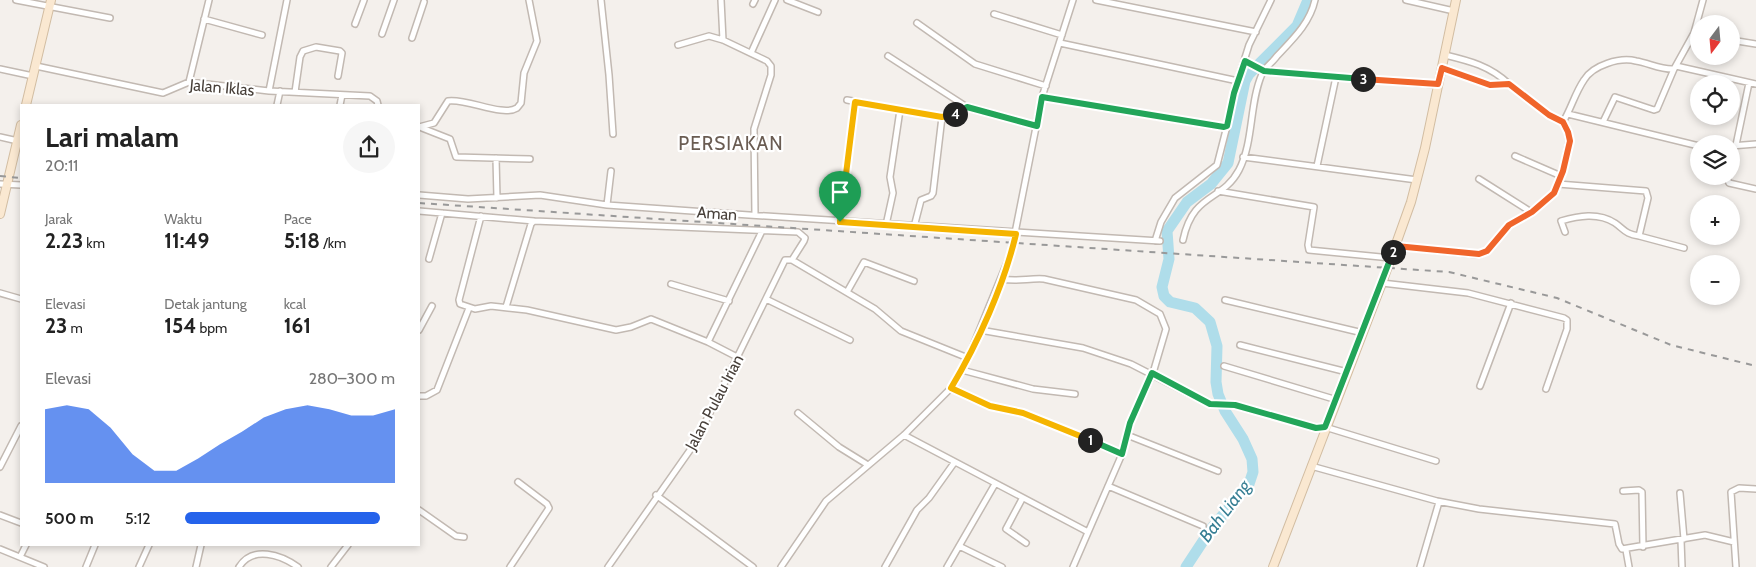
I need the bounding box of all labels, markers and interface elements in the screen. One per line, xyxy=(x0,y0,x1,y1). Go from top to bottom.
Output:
north arrow xyxy=(1690,15,1740,65)
map controls xyxy=(1690,15,1740,305)
pin: 3 xyxy=(1350,66,1376,92)
text: 3 xyxy=(1360,70,1367,88)
street label: Jalan Iklas xyxy=(188,75,255,100)
button: locate xyxy=(1690,75,1740,125)
pin: 4 xyxy=(942,102,968,126)
text: 4 xyxy=(951,105,960,123)
text: Lari malam xyxy=(45,120,179,154)
button: share xyxy=(343,121,395,173)
district label: PERSIAKAN xyxy=(678,132,784,155)
button: layers xyxy=(1690,135,1740,185)
text: 20:11 xyxy=(45,156,78,175)
pin xyxy=(819,171,861,222)
icon: arrive xyxy=(826,178,854,206)
button: + xyxy=(1690,195,1740,245)
street label: Aman xyxy=(696,203,738,224)
text: Jarak xyxy=(45,210,72,228)
text: Waktu xyxy=(164,210,202,228)
text: Pace xyxy=(284,210,312,228)
text: 2.23 xyxy=(45,228,83,253)
text: 11:49 xyxy=(164,228,209,253)
text: 5:18 xyxy=(284,228,320,253)
text: km xyxy=(83,234,105,252)
text: /km xyxy=(320,234,346,252)
pin: 2 xyxy=(1380,240,1406,264)
text: 2 xyxy=(1390,243,1397,261)
button: − xyxy=(1690,255,1740,305)
text: Elevasi xyxy=(45,295,85,313)
text: Detak jantung xyxy=(164,295,247,313)
text: kcal xyxy=(284,295,306,313)
text: 23 xyxy=(45,313,67,338)
text: 154 xyxy=(164,313,196,338)
text: 161 xyxy=(284,313,311,338)
text: m xyxy=(67,319,83,337)
text: bpm xyxy=(196,319,227,337)
street label: Jalan Pulau Irian xyxy=(681,351,748,454)
text: Elevasi xyxy=(45,369,91,388)
text: 280–300 m xyxy=(309,369,395,388)
pin: 1 xyxy=(1078,428,1102,452)
text: 1 xyxy=(1088,431,1093,449)
water label: Bah Liang xyxy=(1194,475,1256,546)
text: 500 m xyxy=(45,509,94,528)
text: 5:12 xyxy=(125,509,151,528)

